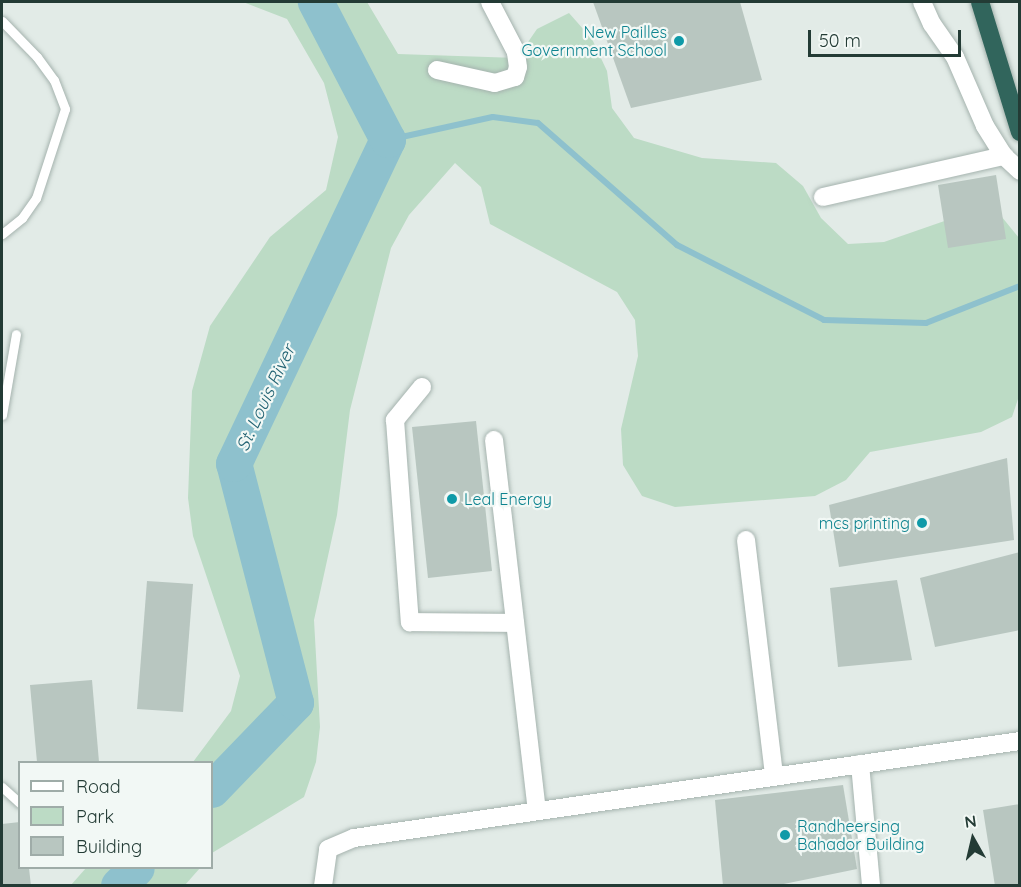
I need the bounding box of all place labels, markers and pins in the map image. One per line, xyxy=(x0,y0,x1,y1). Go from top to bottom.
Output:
place label: New Pailles Government School xyxy=(521,22,667,60)
marker: New Pailles Government School xyxy=(672,34,686,48)
place label: Leal Energy xyxy=(464,489,552,509)
marker: Leal Energy xyxy=(445,492,459,506)
place label: mcs printing xyxy=(819,513,910,533)
marker: mcs printing xyxy=(915,516,929,530)
place label: Randheersing Bahador Building xyxy=(797,816,925,854)
marker: Randheersing Bahador Building xyxy=(778,828,792,842)

